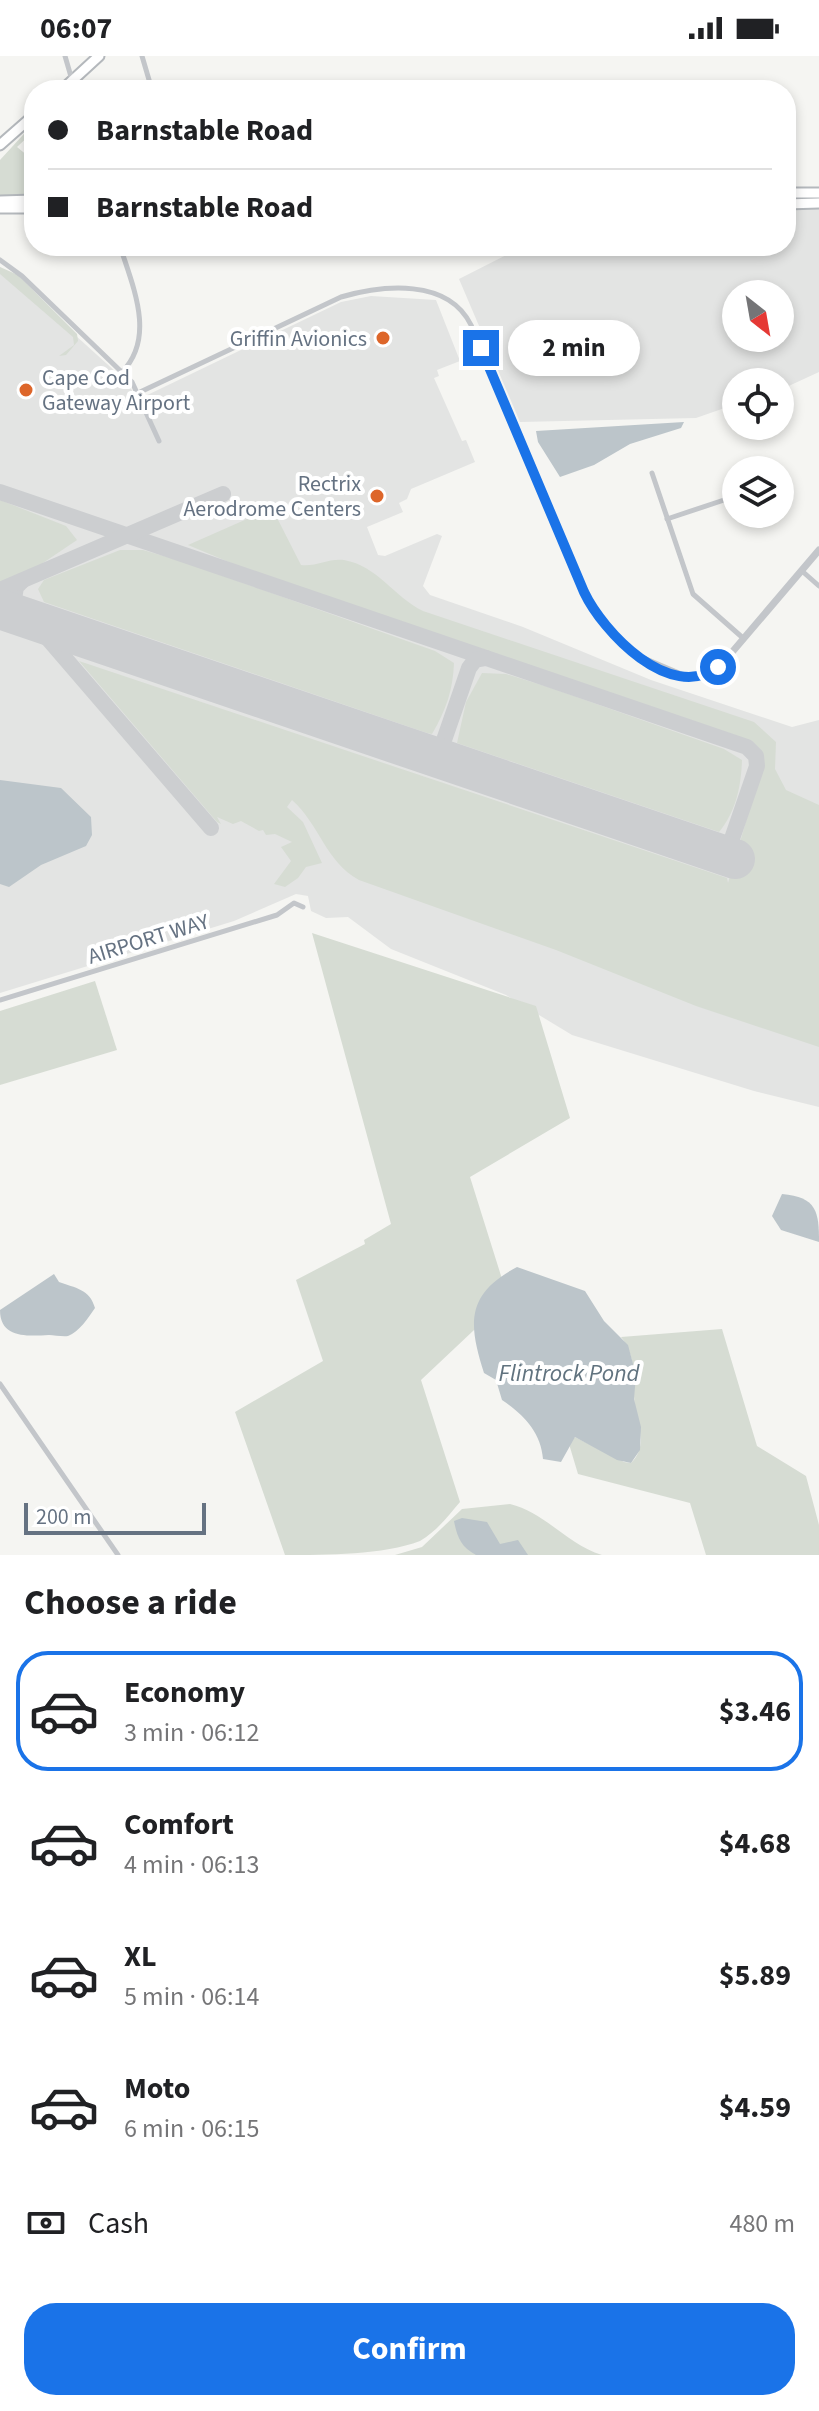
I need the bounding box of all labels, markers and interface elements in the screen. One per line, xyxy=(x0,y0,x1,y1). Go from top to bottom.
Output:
text: 06:07 xyxy=(40,7,112,50)
text: Barnstable Road xyxy=(96,109,313,152)
text: Barnstable Road xyxy=(96,186,313,229)
north arrow xyxy=(722,280,794,352)
map controls xyxy=(722,280,794,528)
callout: 2 min xyxy=(509,320,641,376)
place label: Griffin Avionics xyxy=(230,323,367,355)
marker: Griffin Avionics xyxy=(374,329,392,347)
text: 2 min xyxy=(542,329,606,366)
route end xyxy=(463,330,499,366)
place label: Cape Cod Gateway Airport xyxy=(42,362,191,419)
button: locate xyxy=(722,368,794,440)
marker: Cape Cod Gateway Airport xyxy=(17,381,35,399)
button: layers xyxy=(722,456,794,528)
place label: Rectrix Aerodrome Centers xyxy=(183,468,361,525)
marker: Rectrix Aerodrome Centers xyxy=(368,487,386,505)
route start xyxy=(700,649,736,685)
street label: AIRPORT WAY xyxy=(84,905,213,973)
water label: Flintrock Pond xyxy=(499,1356,641,1391)
scale bar xyxy=(24,1499,206,1535)
text: 200 m xyxy=(36,1501,91,1533)
text: Choose a ride xyxy=(24,1577,237,1628)
text: Economy xyxy=(124,1671,245,1714)
icon: car xyxy=(28,1675,100,1747)
text: $3.46 xyxy=(719,1690,791,1733)
text: 3 min · 06:12 xyxy=(124,1714,259,1751)
text: Comfort xyxy=(124,1803,234,1846)
icon: car xyxy=(28,1807,100,1879)
text: $4.68 xyxy=(719,1822,791,1865)
text: 4 min · 06:13 xyxy=(124,1846,259,1883)
text: XL xyxy=(124,1935,157,1978)
icon: car xyxy=(28,1939,100,2011)
text: $5.89 xyxy=(719,1954,791,1997)
text: 5 min · 06:14 xyxy=(124,1978,259,2015)
text: Moto xyxy=(124,2067,190,2110)
icon: car xyxy=(28,2071,100,2143)
text: $4.59 xyxy=(719,2086,791,2129)
text: 6 min · 06:15 xyxy=(124,2110,259,2147)
icon: cash xyxy=(24,2201,68,2245)
text: Cash xyxy=(88,2202,149,2245)
text: 480 m xyxy=(729,2205,795,2242)
button: Confirm xyxy=(24,2303,795,2395)

